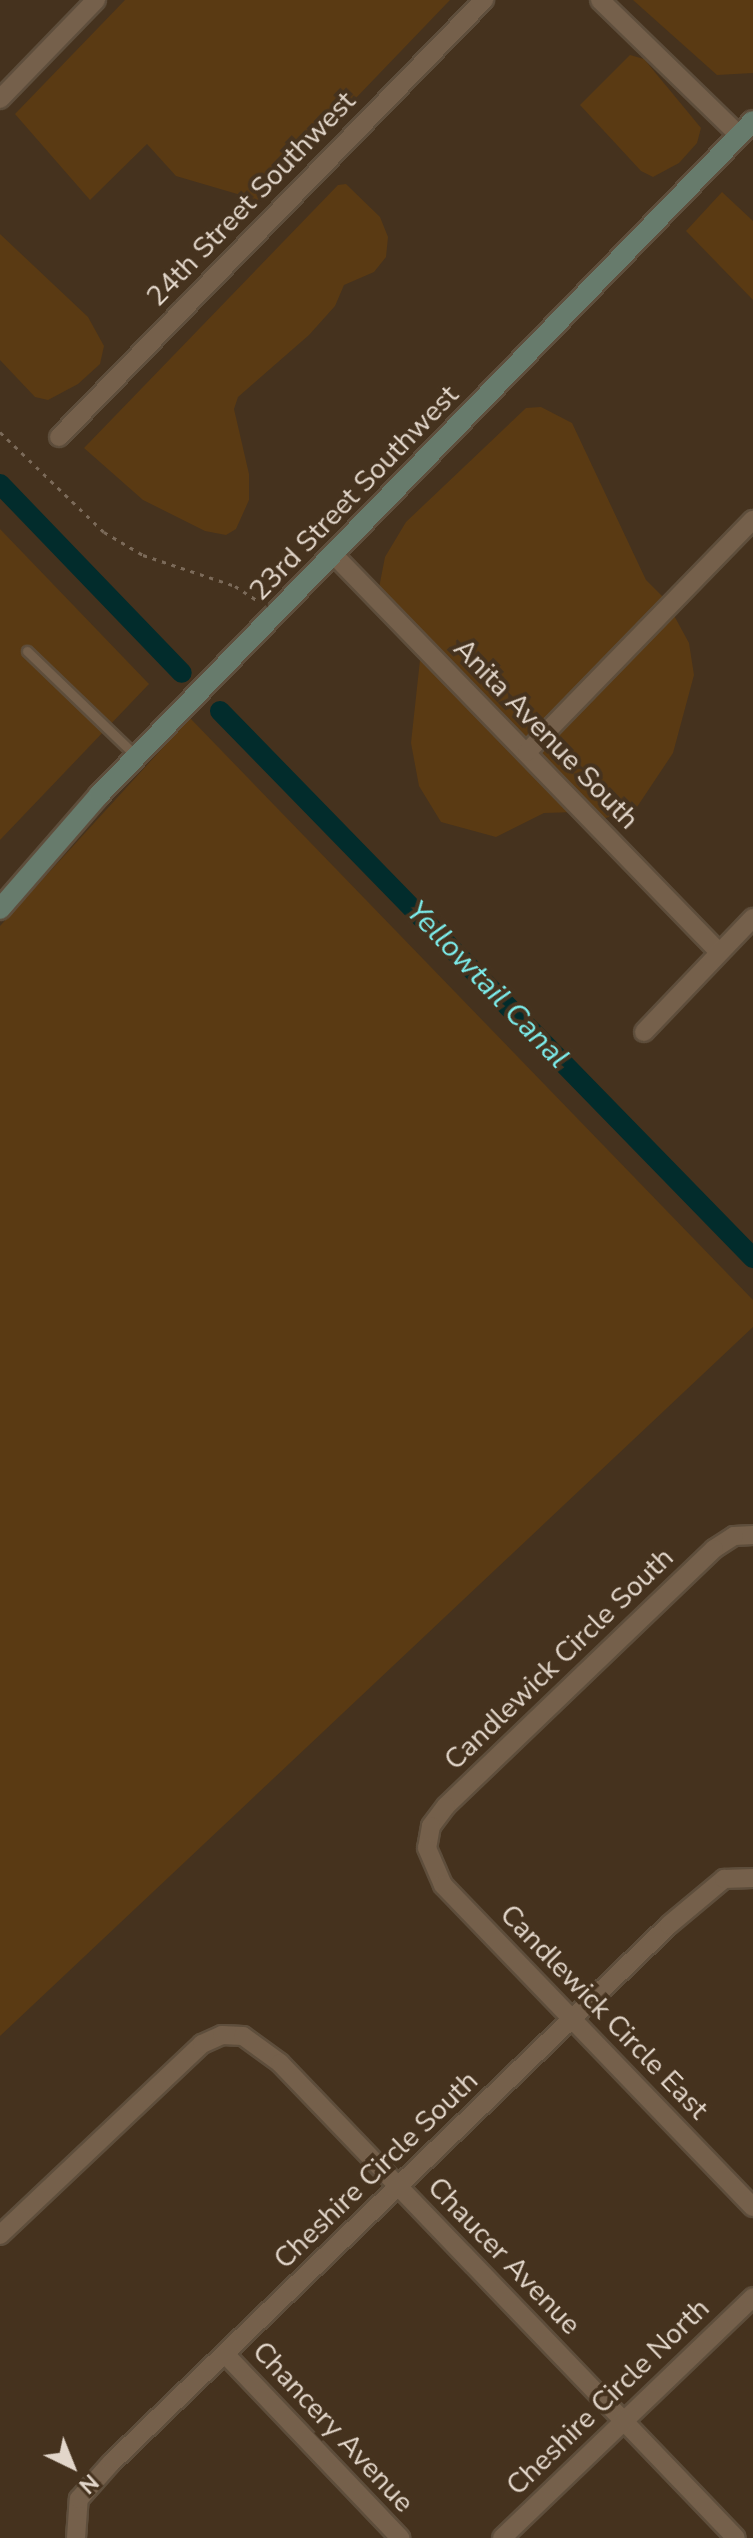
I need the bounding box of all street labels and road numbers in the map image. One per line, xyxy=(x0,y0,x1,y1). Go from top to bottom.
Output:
street label: 24th Street Southwest xyxy=(140,85,362,313)
street label: 23rd Street Southwest xyxy=(243,378,465,608)
street label: Anita Avenue South xyxy=(447,632,645,836)
street label: Candlewick Circle South xyxy=(438,1541,680,1777)
street label: Candlewick Circle East xyxy=(493,1898,715,2126)
street label: Cheshire Circle South xyxy=(267,2064,485,2276)
street label: Chaucer Avenue xyxy=(421,2170,587,2342)
street label: Cheshire Circle North xyxy=(500,2292,716,2502)
street label: Chancery Avenue xyxy=(245,2335,421,2519)

